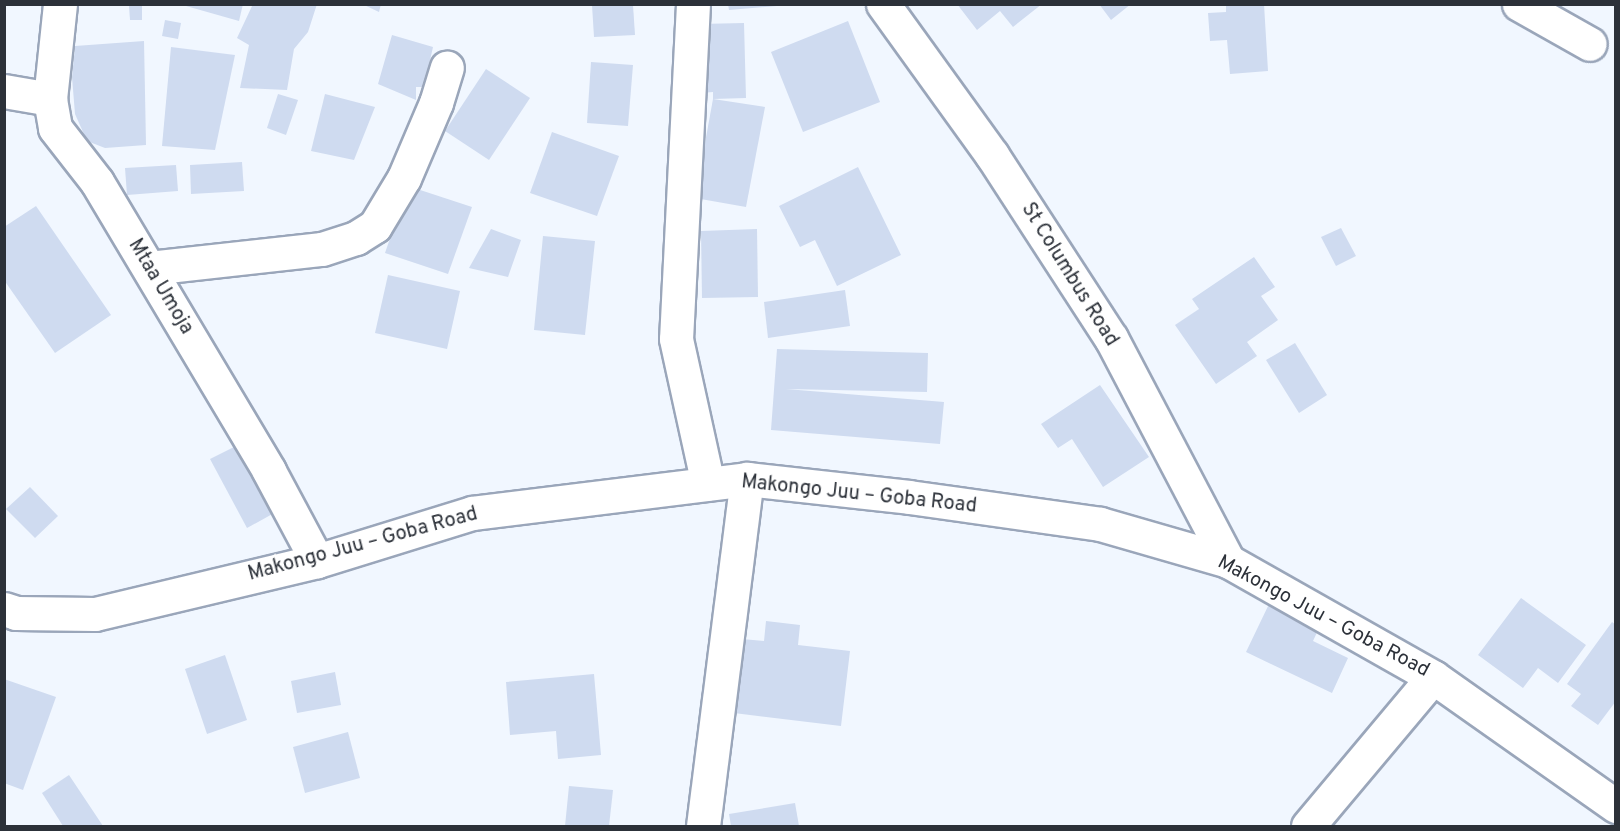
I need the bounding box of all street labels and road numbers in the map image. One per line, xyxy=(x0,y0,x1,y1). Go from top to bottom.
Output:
street label: St Columbus Road xyxy=(1015,199,1123,351)
street label: Mtaa Umoja xyxy=(122,235,198,339)
street label: Makongo Juu – Goba Road xyxy=(740,471,978,519)
street label: Makongo Juu – Goba Road xyxy=(246,503,480,587)
street label: Makongo Juu – Goba Road xyxy=(1213,551,1433,683)

